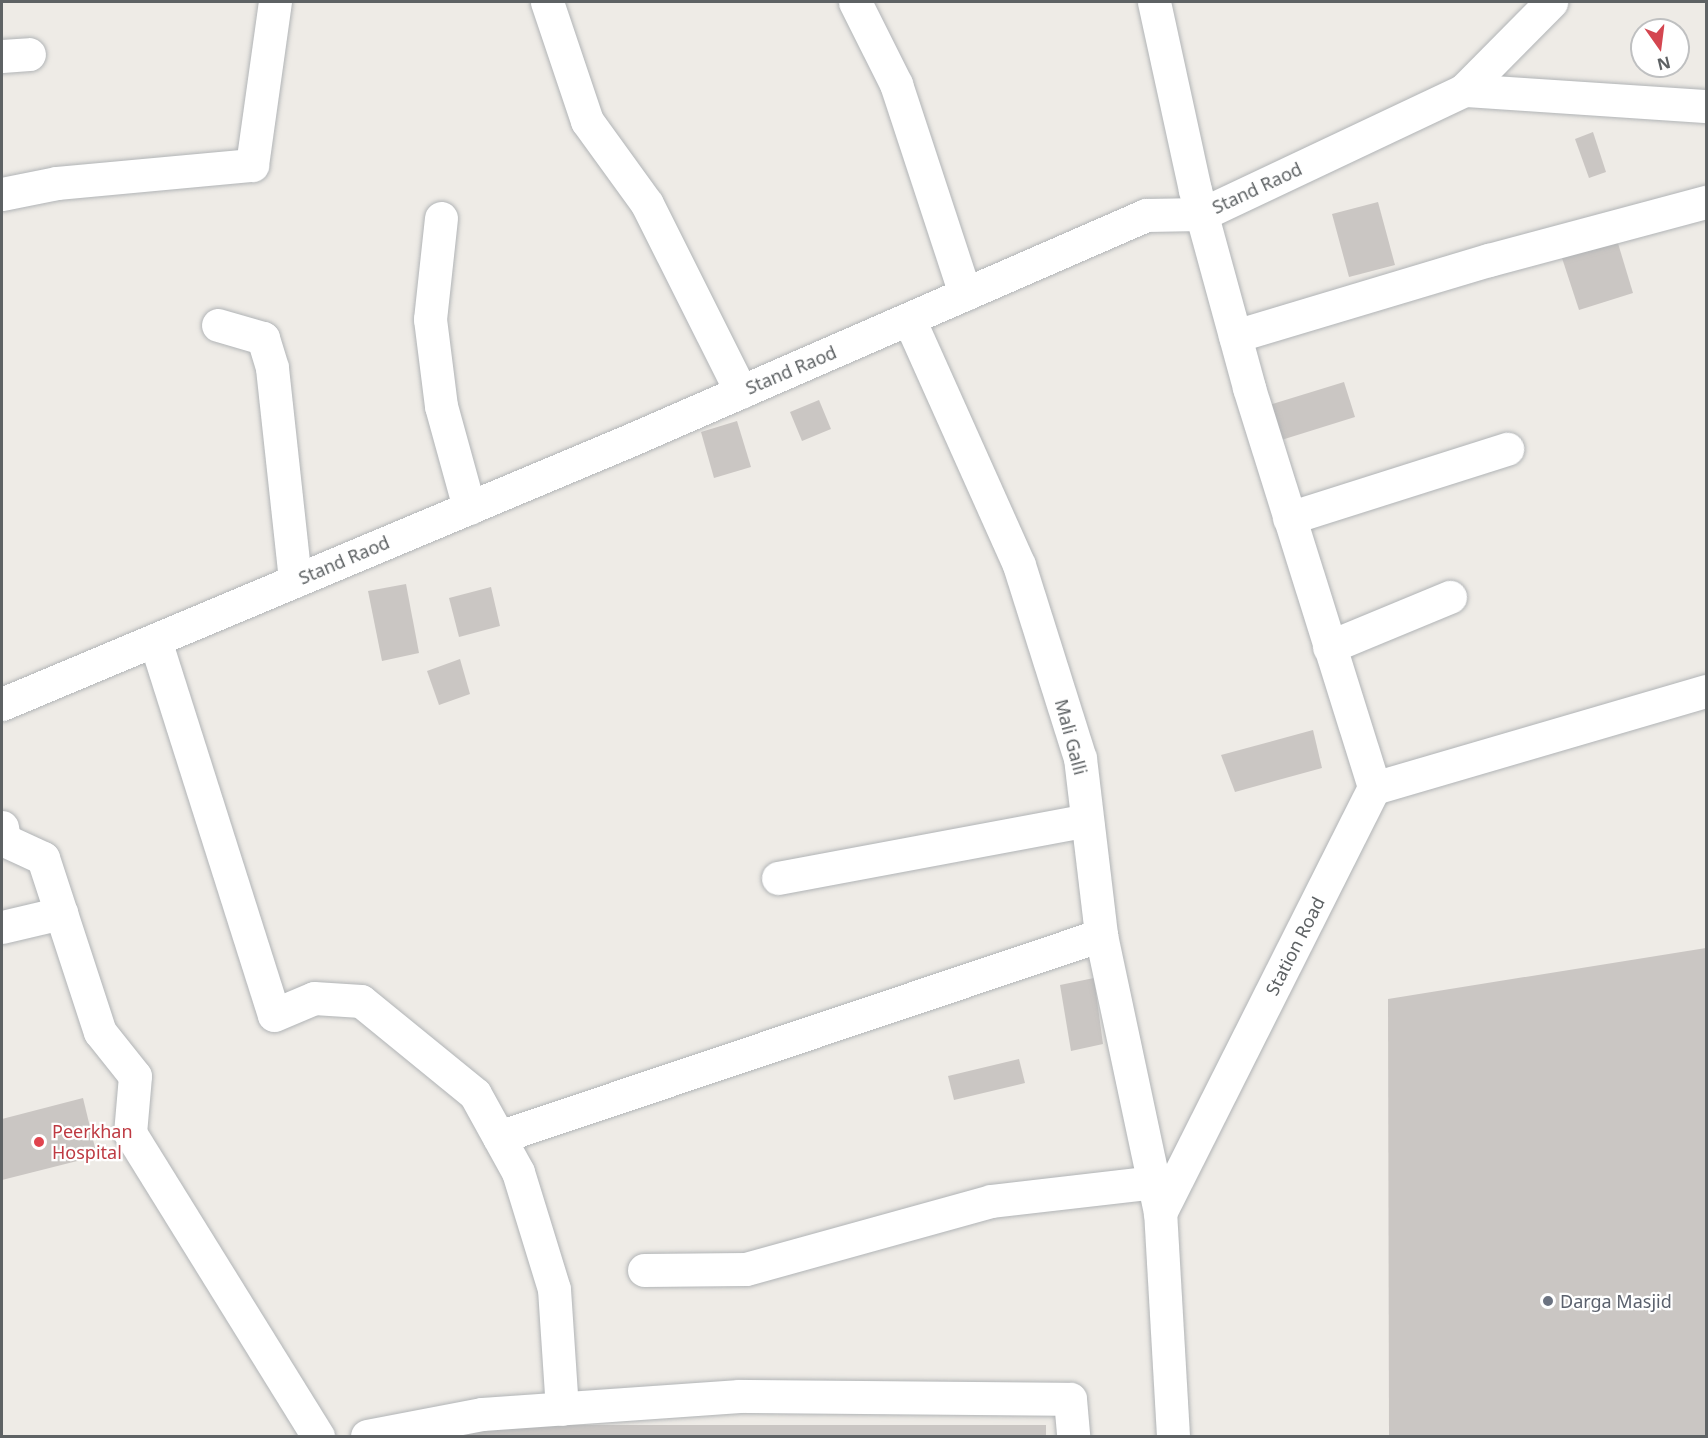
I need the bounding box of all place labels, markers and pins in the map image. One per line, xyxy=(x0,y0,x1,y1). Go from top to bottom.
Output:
place label: Peerkhan Hospital xyxy=(52,1121,133,1164)
marker: Peerkhan Hospital xyxy=(30,1133,48,1151)
place label: Darga Masjid xyxy=(1560,1290,1672,1312)
marker: Darga Masjid xyxy=(1541,1294,1555,1308)

